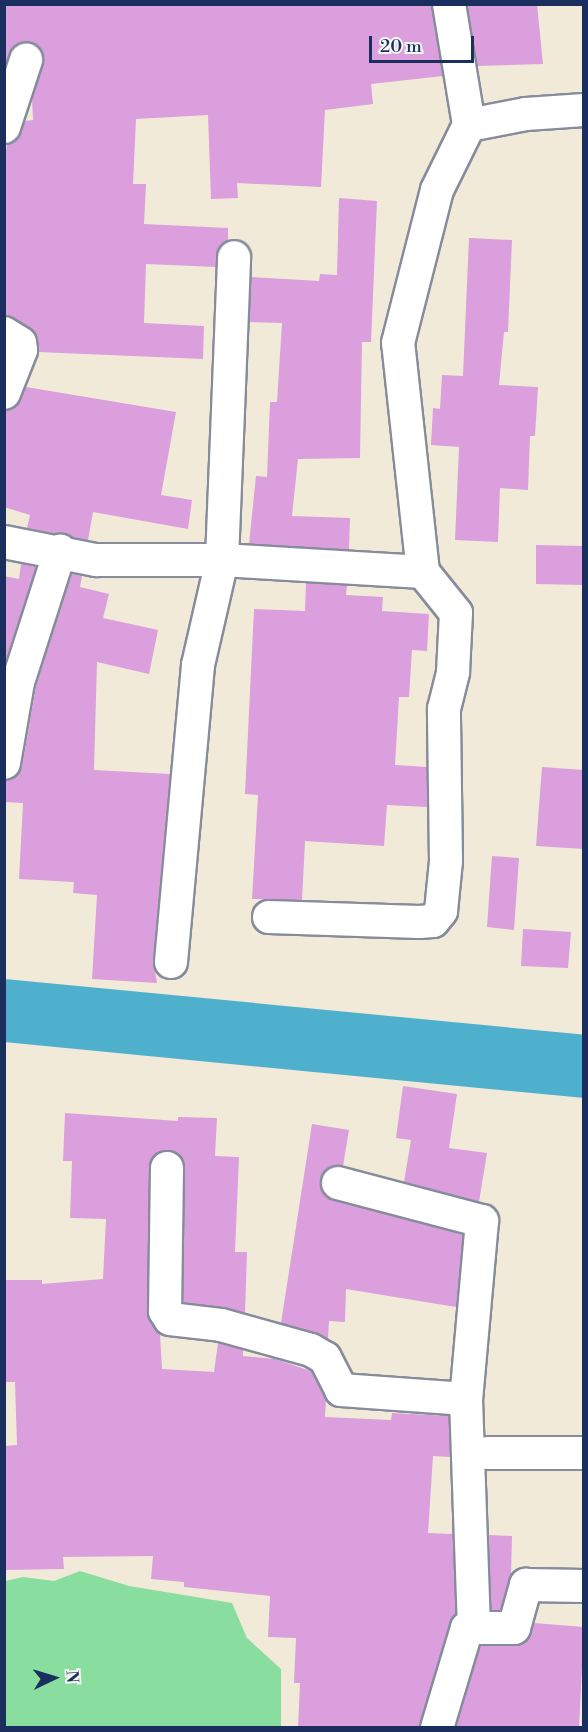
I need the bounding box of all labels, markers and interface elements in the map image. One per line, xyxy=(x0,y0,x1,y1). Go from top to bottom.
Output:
scale bar xyxy=(372,24,477,62)
text: 20 m xyxy=(380,35,422,58)
north arrow xyxy=(24,1648,84,1708)
text: N xyxy=(62,1670,82,1684)

